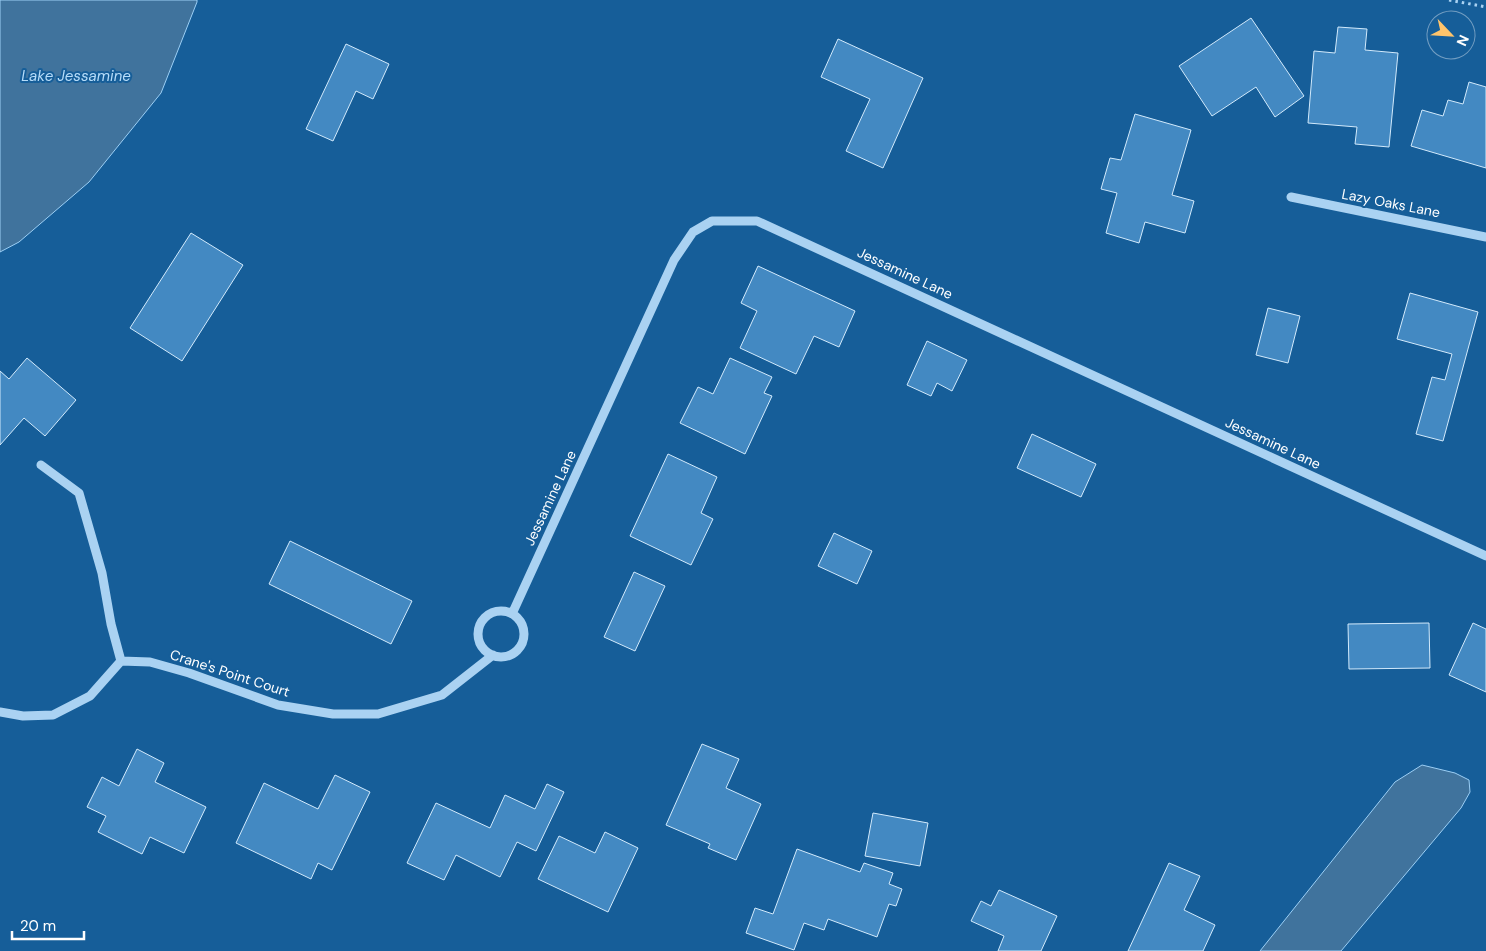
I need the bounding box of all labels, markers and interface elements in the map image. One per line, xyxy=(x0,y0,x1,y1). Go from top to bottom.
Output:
north arrow xyxy=(1426,10,1476,60)
text: N xyxy=(1452,32,1473,49)
water label: Lake Jessamine xyxy=(21,66,131,86)
street label: Lazy Oaks Lane xyxy=(1340,185,1442,221)
street label: Jessamine Lane xyxy=(854,243,956,303)
street label: Jessamine Lane xyxy=(1222,413,1324,473)
street label: Jessamine Lane xyxy=(520,447,580,549)
street label: Crane's Point Court xyxy=(168,645,292,701)
scale bar xyxy=(12,908,85,940)
text: 20 m xyxy=(20,916,56,936)

